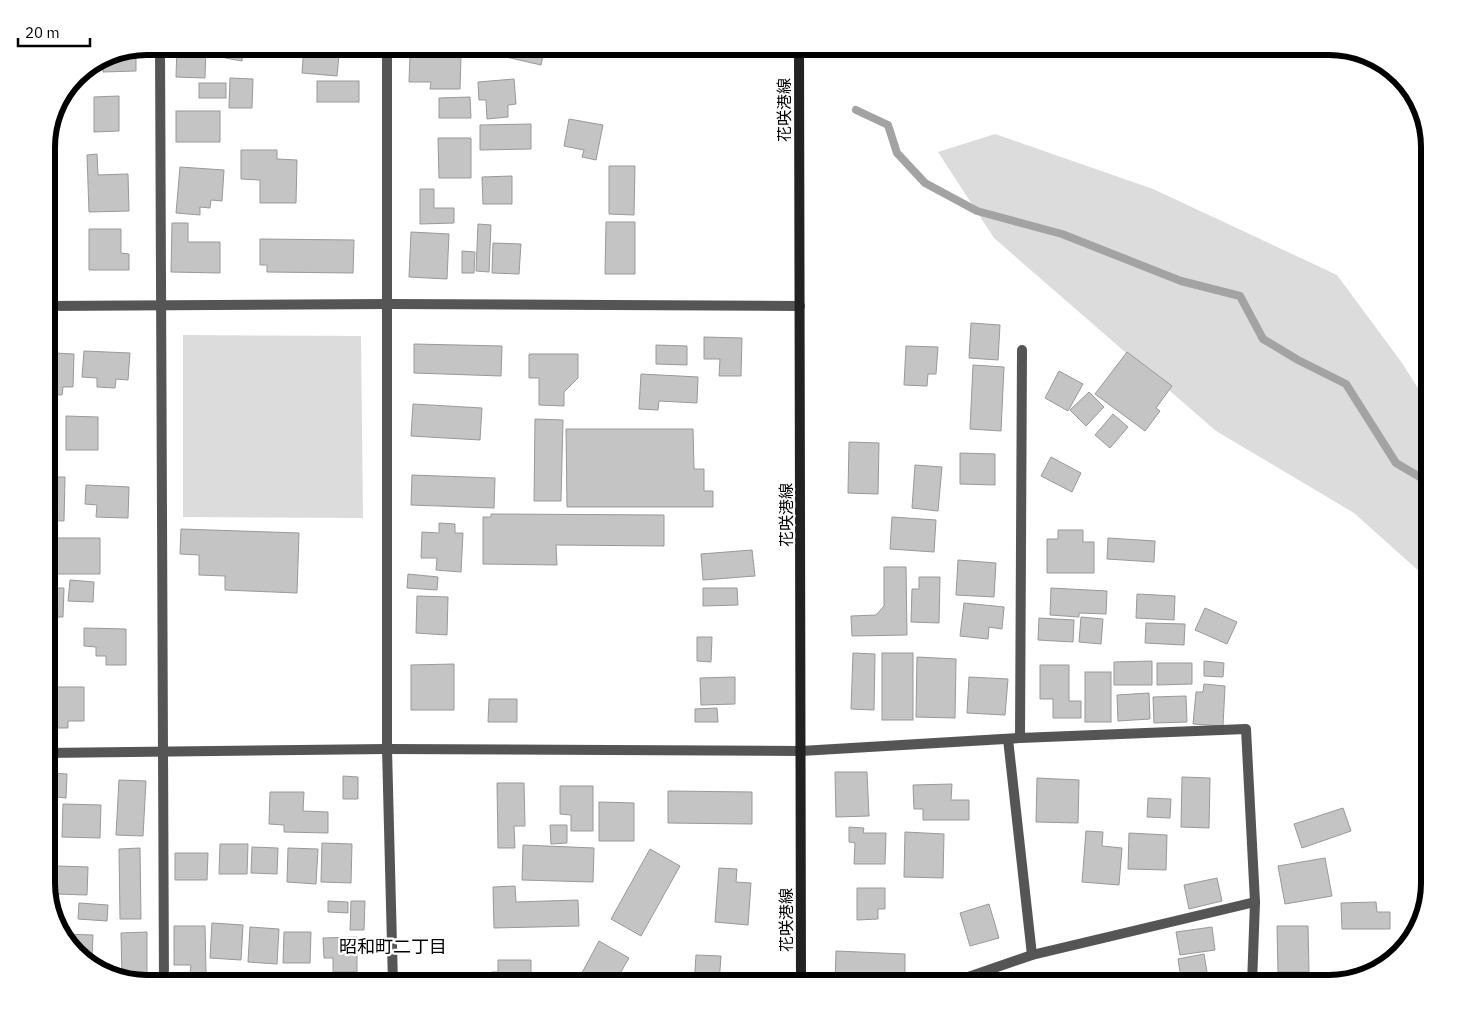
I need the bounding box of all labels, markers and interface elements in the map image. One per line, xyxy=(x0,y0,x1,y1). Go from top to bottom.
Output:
scale bar xyxy=(18,15,90,47)
text: 20 m xyxy=(25,23,60,42)
street label: 花咲港線 xyxy=(774,78,794,142)
street label: 花咲港線 xyxy=(776,483,796,547)
street label: 花咲港線 xyxy=(776,888,796,952)
district label: 昭和町二丁目 xyxy=(339,935,447,958)

